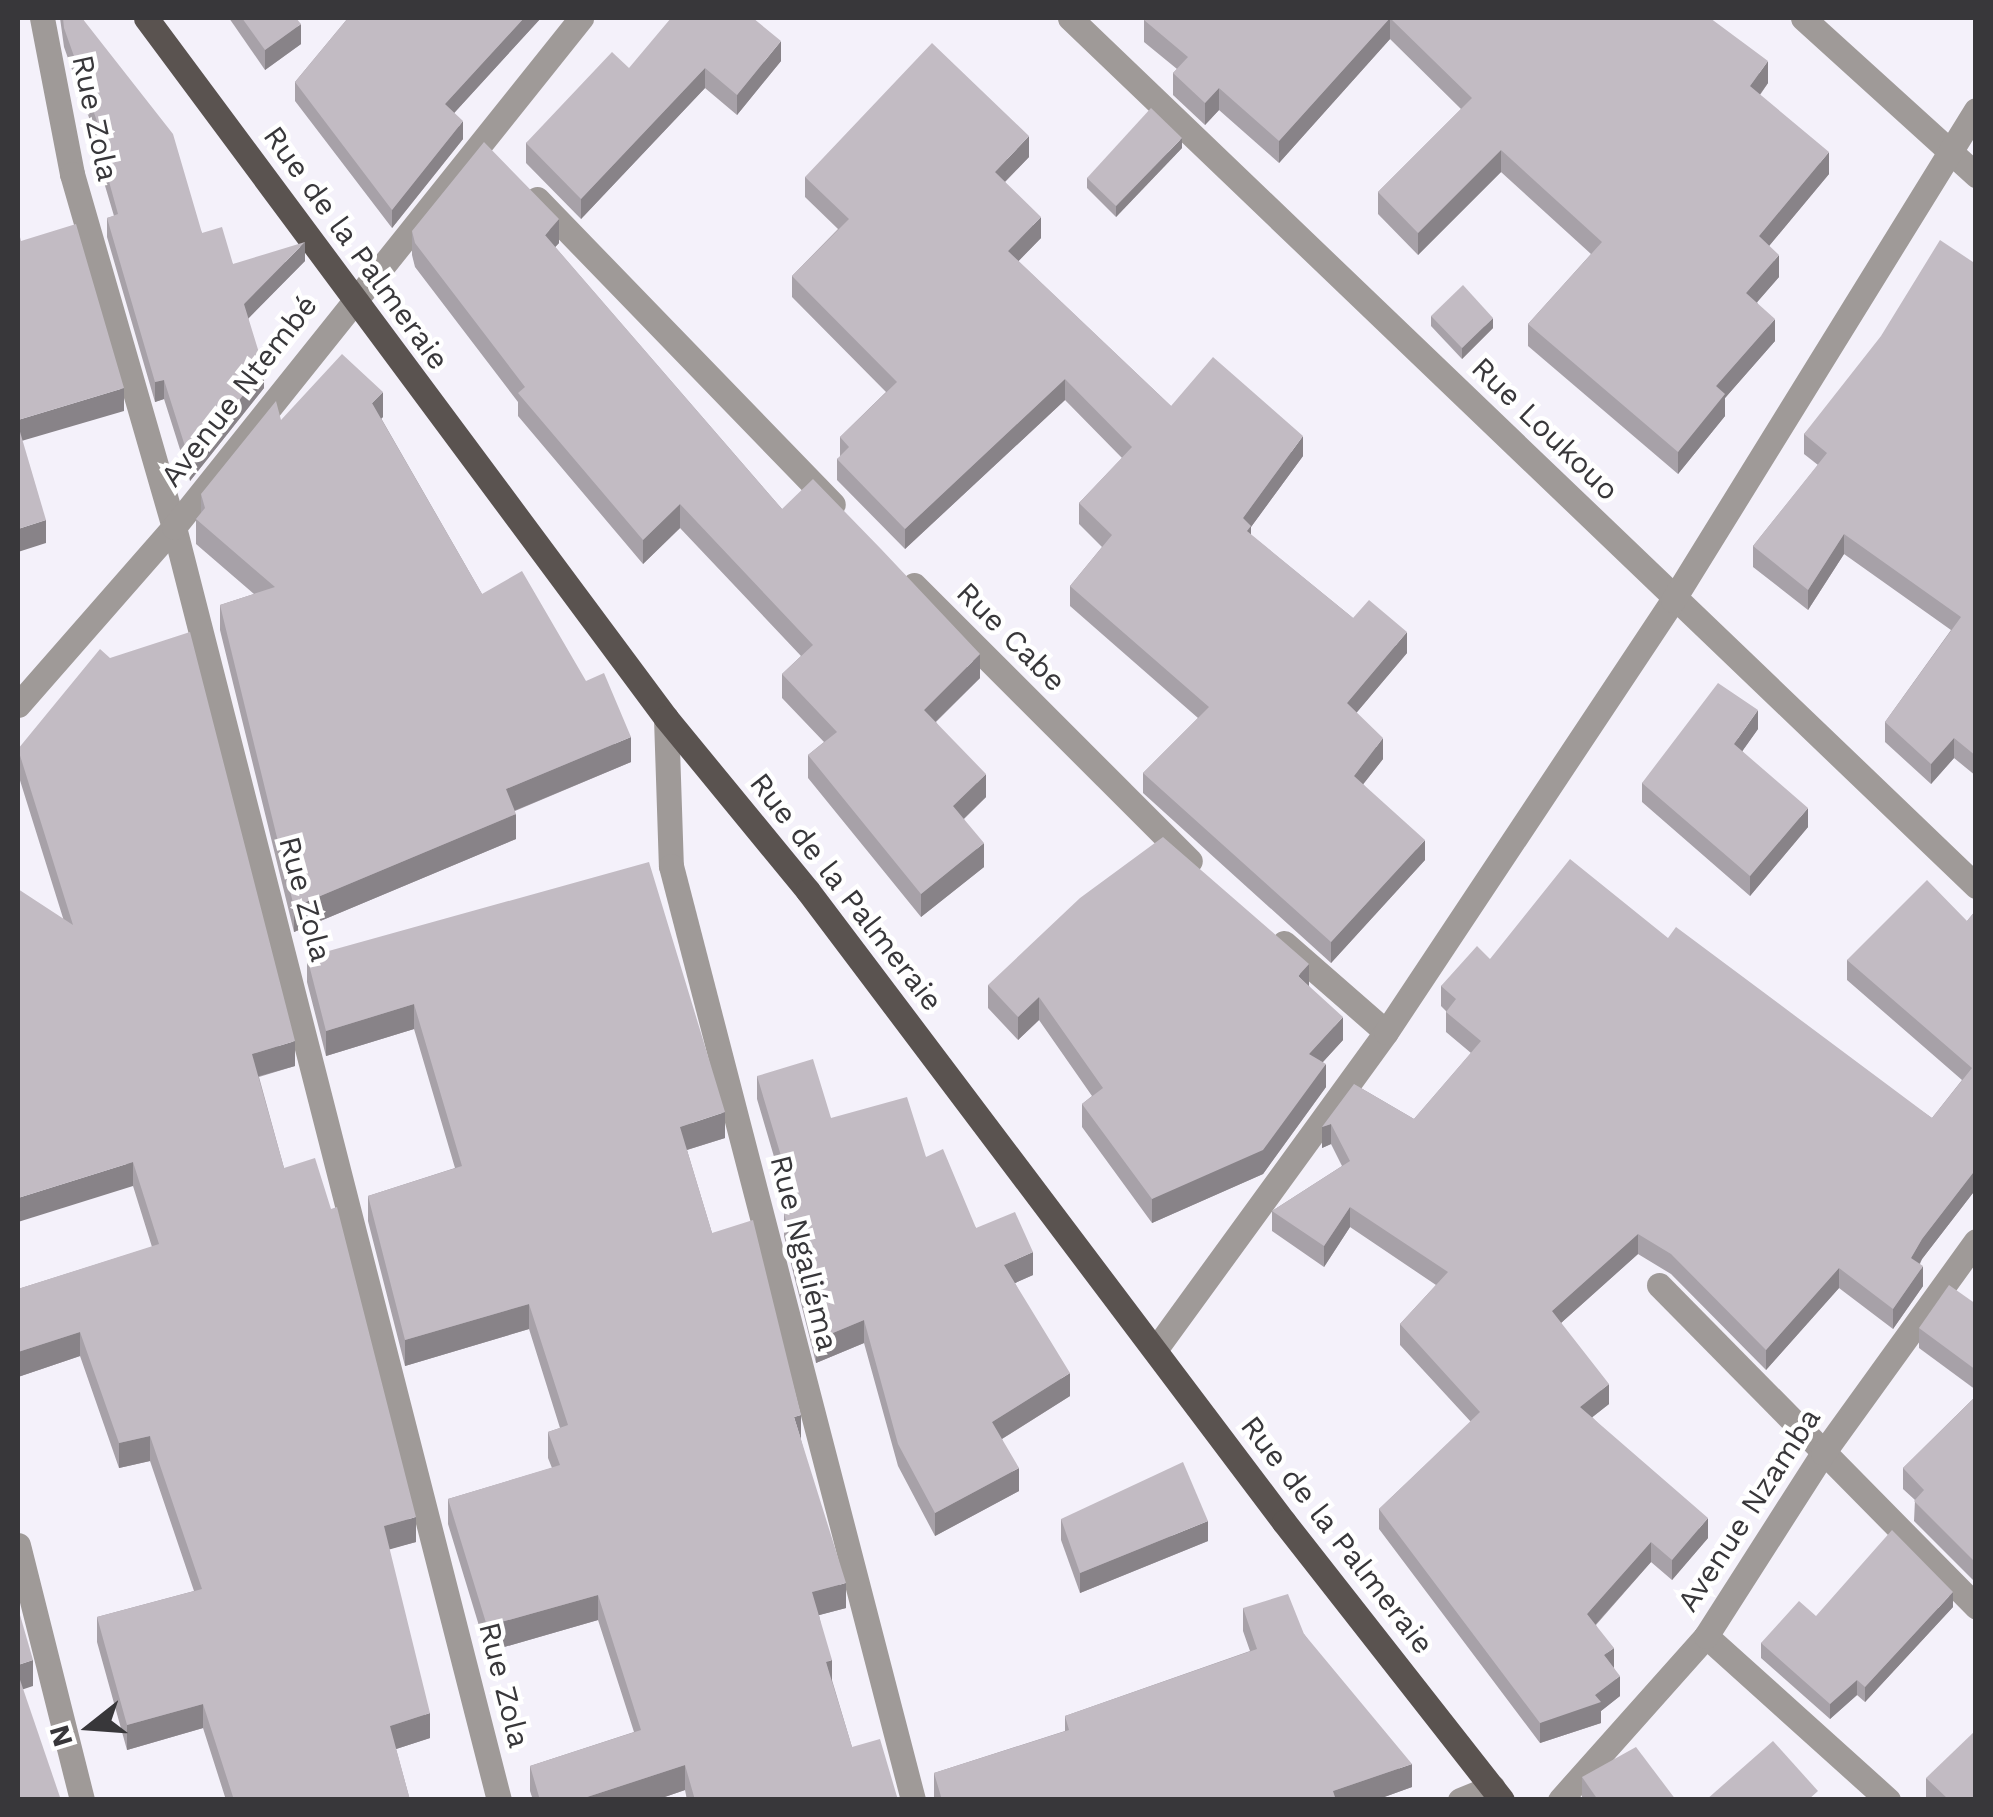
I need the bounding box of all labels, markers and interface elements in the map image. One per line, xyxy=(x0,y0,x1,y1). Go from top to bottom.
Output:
street label: Rue Zola xyxy=(64,52,126,184)
street label: Rue de la Palmeraie xyxy=(255,119,457,377)
street label: Avenue Ntembé xyxy=(153,288,325,494)
street label: Rue Loukouo xyxy=(1464,350,1626,508)
street label: Rue Cabe xyxy=(949,575,1073,699)
street label: Rue de la Palmeraie xyxy=(742,766,950,1018)
street label: Rue Zola xyxy=(271,833,339,965)
street label: Rue Ngaliéma xyxy=(762,1151,846,1355)
street label: Avenue Nzamba xyxy=(1670,1401,1828,1619)
street label: Rue de la Palmeraie xyxy=(1233,1409,1441,1661)
street label: Rue Zola xyxy=(471,1619,537,1751)
north arrow xyxy=(40,1677,140,1777)
text: N xyxy=(42,1721,80,1751)

